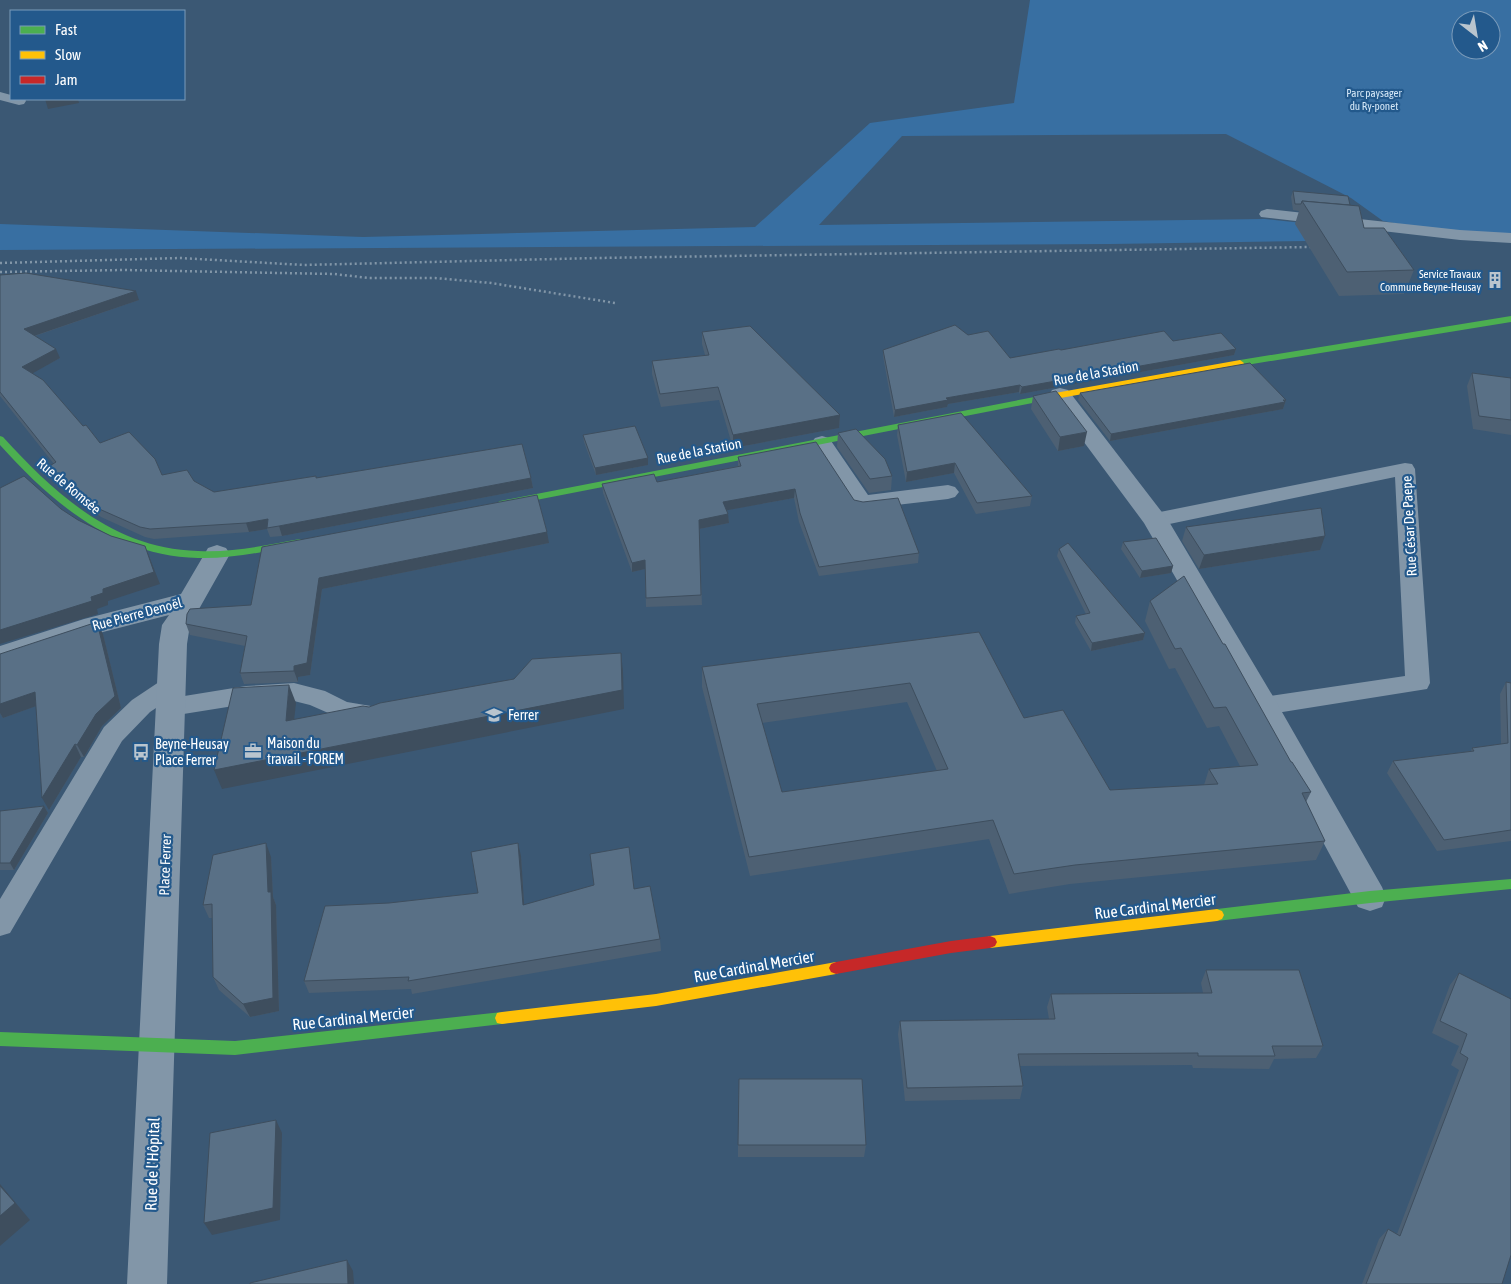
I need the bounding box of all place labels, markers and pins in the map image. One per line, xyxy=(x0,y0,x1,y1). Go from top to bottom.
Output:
place label: Service Travaux Commune Beyne-Heusay xyxy=(1380,268,1482,293)
building icon: Service Travaux Commune Beyne-Heusay xyxy=(1485,270,1505,290)
school or university icon: Ferrer xyxy=(484,705,504,725)
place label: Ferrer xyxy=(508,707,539,723)
place label: Maison du travail - FOREM xyxy=(267,735,344,767)
place label: Beyne-Heusay Place Ferrer xyxy=(155,736,229,768)
office icon: Maison du travail - FOREM xyxy=(243,741,263,761)
bus stop icon: Beyne-Heusay Place Ferrer xyxy=(131,742,151,762)

